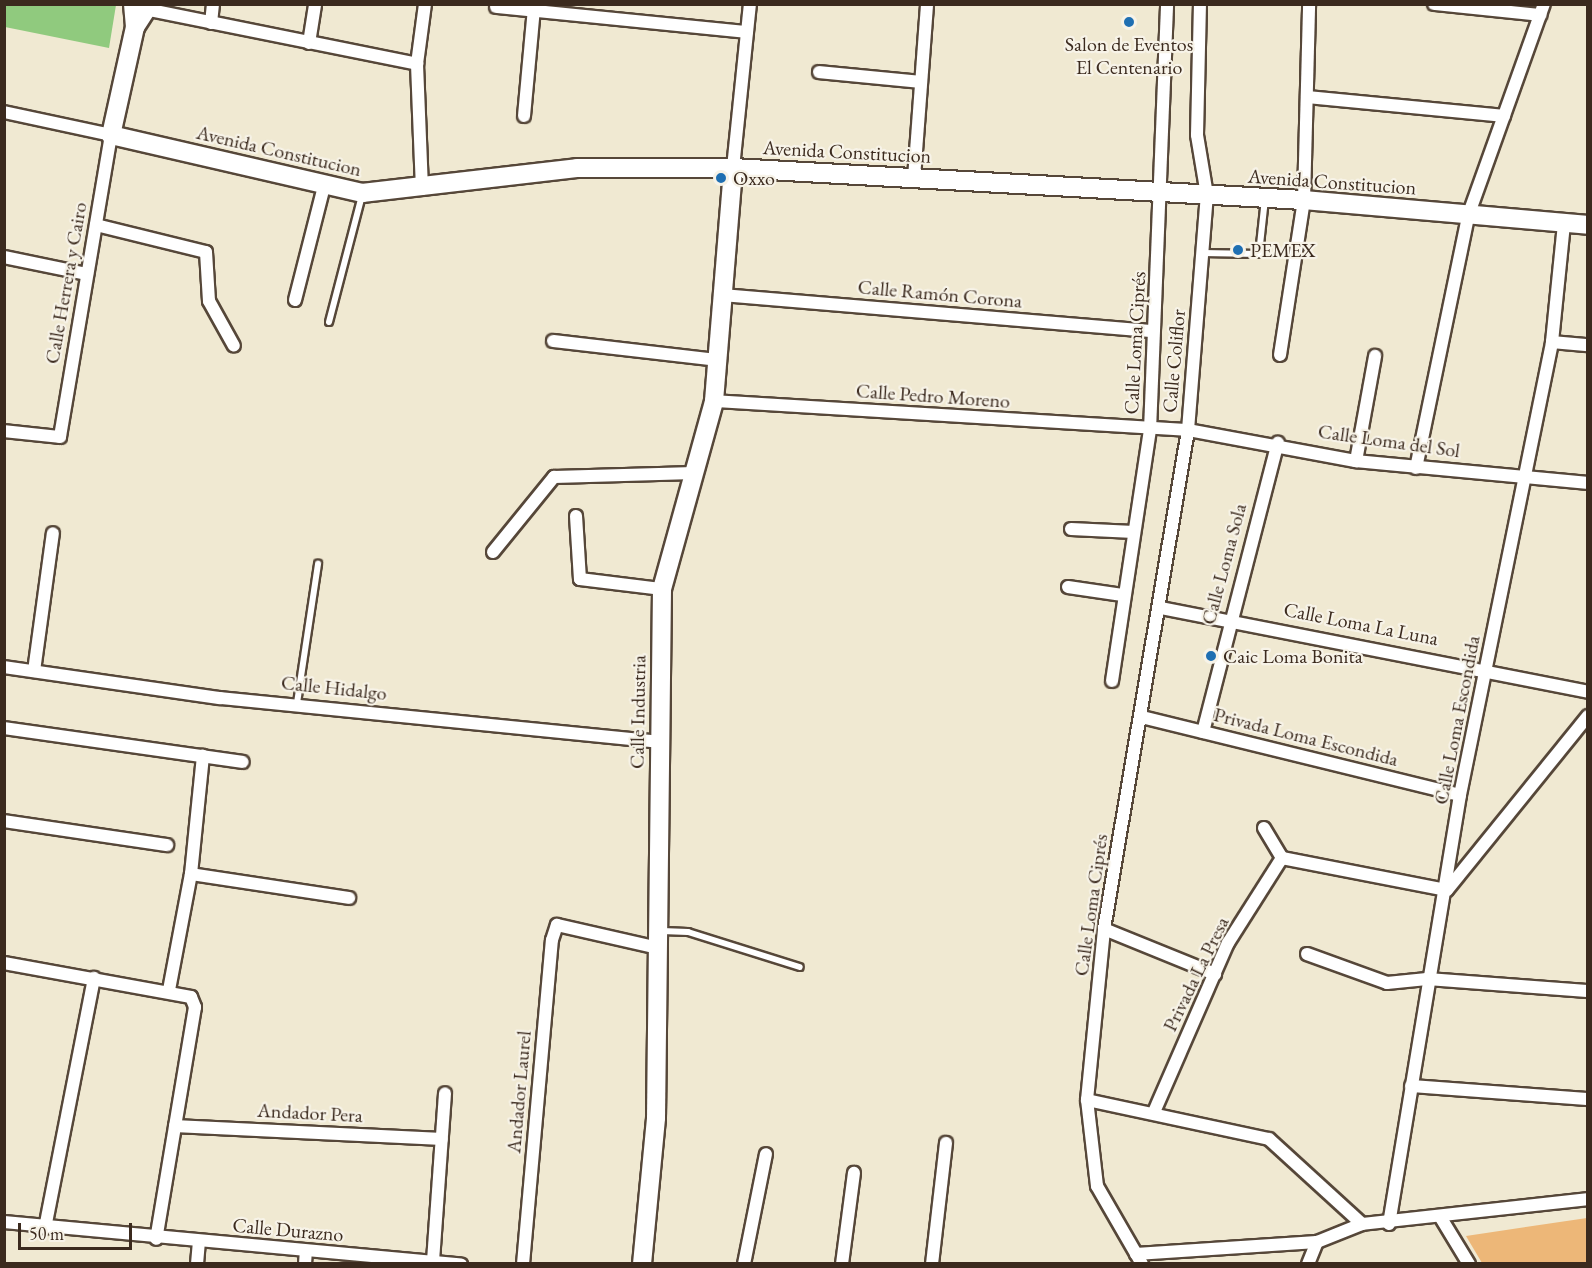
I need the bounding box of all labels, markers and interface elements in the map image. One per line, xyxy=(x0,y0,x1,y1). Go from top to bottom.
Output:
marker: Salon de Eventos El Centenario xyxy=(1122,15,1136,29)
place label: Salon de Eventos El Centenario xyxy=(1065,32,1193,79)
street label: Avenida Constitucion xyxy=(194,120,364,182)
street label: Avenida Constitucion xyxy=(762,136,932,168)
street label: Avenida Constitucion xyxy=(1247,164,1417,200)
place label: Oxxo xyxy=(733,166,775,190)
marker: Oxxo xyxy=(714,171,728,185)
street label: Calle Herrera y Cairo xyxy=(40,200,92,366)
place label: PEMEX xyxy=(1250,238,1316,262)
marker: PEMEX xyxy=(1231,243,1245,257)
street label: Calle Loma Ciprés xyxy=(1119,271,1151,415)
street label: Calle Ramón Corona xyxy=(857,275,1023,313)
street label: Calle Coliflor xyxy=(1158,308,1190,414)
street label: Calle Pedro Moreno xyxy=(855,379,1011,413)
street label: Calle Loma del Sol xyxy=(1316,419,1462,463)
street label: Calle Loma Sola xyxy=(1196,501,1252,627)
street label: Calle Loma La Luna xyxy=(1282,597,1440,651)
street label: Calle Loma Escondida xyxy=(1429,633,1485,807)
place label: Caic Loma Bonita xyxy=(1223,644,1363,668)
marker: Caic Loma Bonita xyxy=(1204,649,1218,663)
street label: Calle Industria xyxy=(625,655,651,769)
street label: Calle Hidalgo xyxy=(280,671,388,705)
street label: Privada Loma Escondida xyxy=(1211,702,1401,772)
street label: Calle Loma Ciprés xyxy=(1069,832,1113,978)
street label: Privada La Presa xyxy=(1158,913,1234,1035)
street label: Andador Laurel xyxy=(502,1030,536,1154)
street label: Andador Pera xyxy=(257,1098,363,1128)
scale bar xyxy=(21,1211,135,1249)
street label: Calle Durazno xyxy=(231,1213,345,1247)
text: 50 m xyxy=(29,1222,64,1245)

